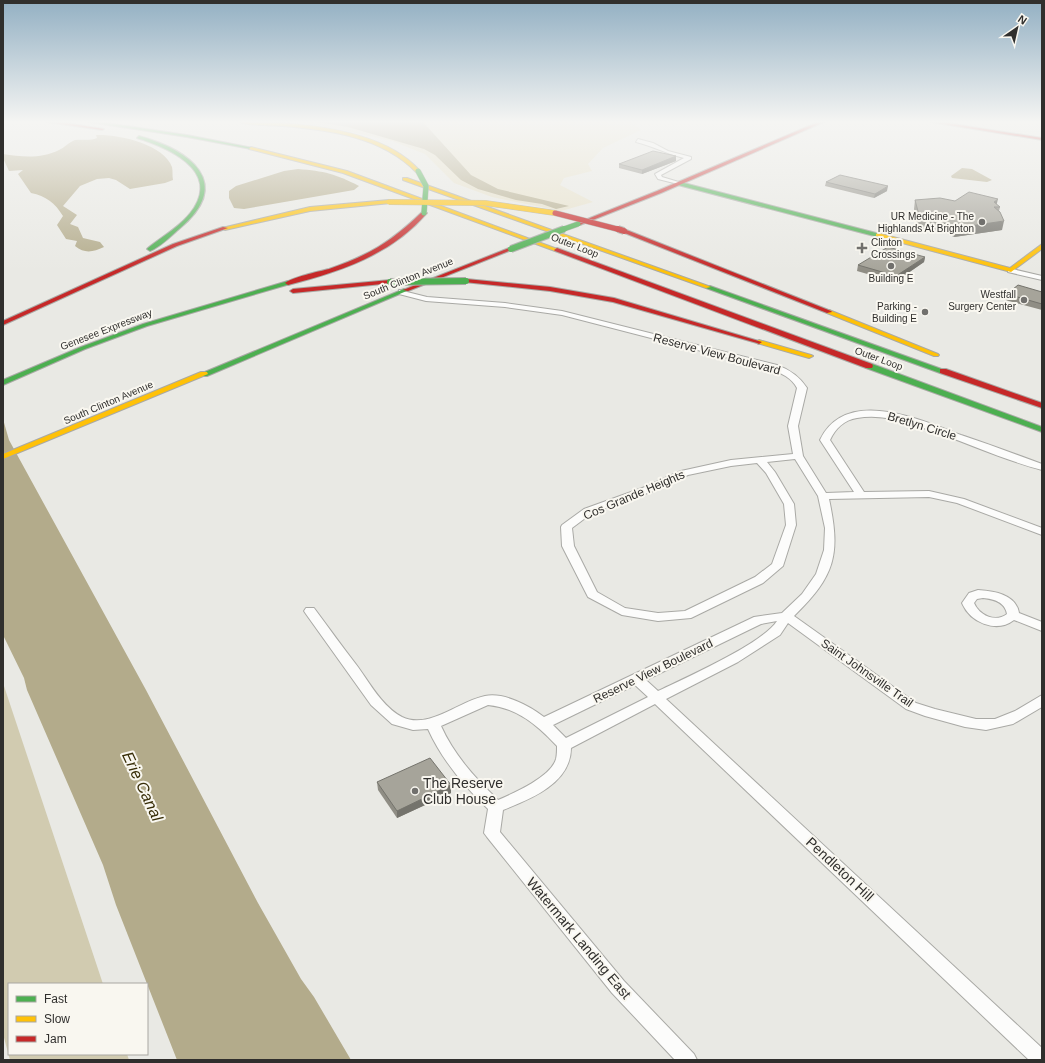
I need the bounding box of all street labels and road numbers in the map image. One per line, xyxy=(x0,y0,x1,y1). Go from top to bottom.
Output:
street label: Outer Loop xyxy=(549,231,601,260)
street label: South Clinton Avenue xyxy=(362,255,455,302)
street label: Genesee Expressway xyxy=(59,307,154,352)
street label: Reserve View Boulevard xyxy=(652,330,782,378)
street label: Outer Loop xyxy=(853,345,905,372)
street label: South Clinton Avenue xyxy=(62,378,155,426)
street label: Bretlyn Circle xyxy=(886,409,958,443)
street label: Cos Grande Heights xyxy=(581,467,687,523)
street label: Reserve View Boulevard xyxy=(591,636,715,706)
street label: Saint Johnsville Trail xyxy=(818,636,916,710)
street label: Pendleton Hill xyxy=(803,834,877,904)
street label: Watermark Landing East xyxy=(524,874,635,1002)

